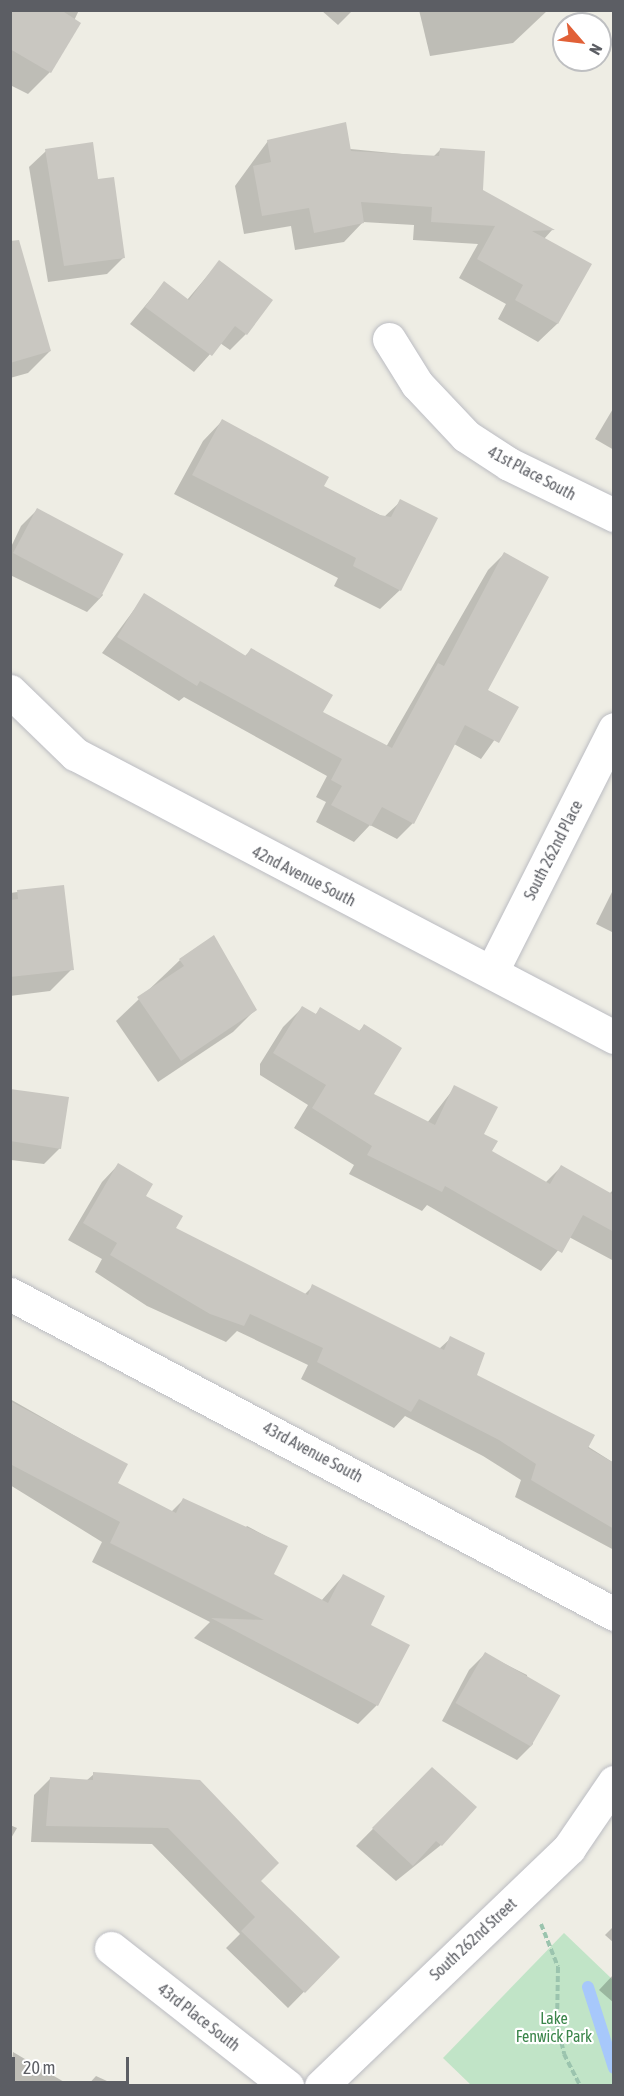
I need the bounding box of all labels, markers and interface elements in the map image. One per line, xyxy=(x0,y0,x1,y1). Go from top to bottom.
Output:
north arrow xyxy=(552,12,612,72)
text: N xyxy=(586,41,606,58)
street label: 41st Place South xyxy=(485,442,579,504)
street label: South 262nd Place xyxy=(520,797,586,903)
street label: 42nd Avenue South xyxy=(249,842,359,910)
street label: 43rd Avenue South xyxy=(260,1418,366,1486)
street label: South 262nd Street xyxy=(426,1894,520,1984)
street label: 43rd Place South xyxy=(154,1979,244,2055)
park label: Lake Fenwick Park xyxy=(516,2008,592,2046)
scale bar xyxy=(15,2045,132,2083)
text: 20 m xyxy=(23,2057,55,2078)

